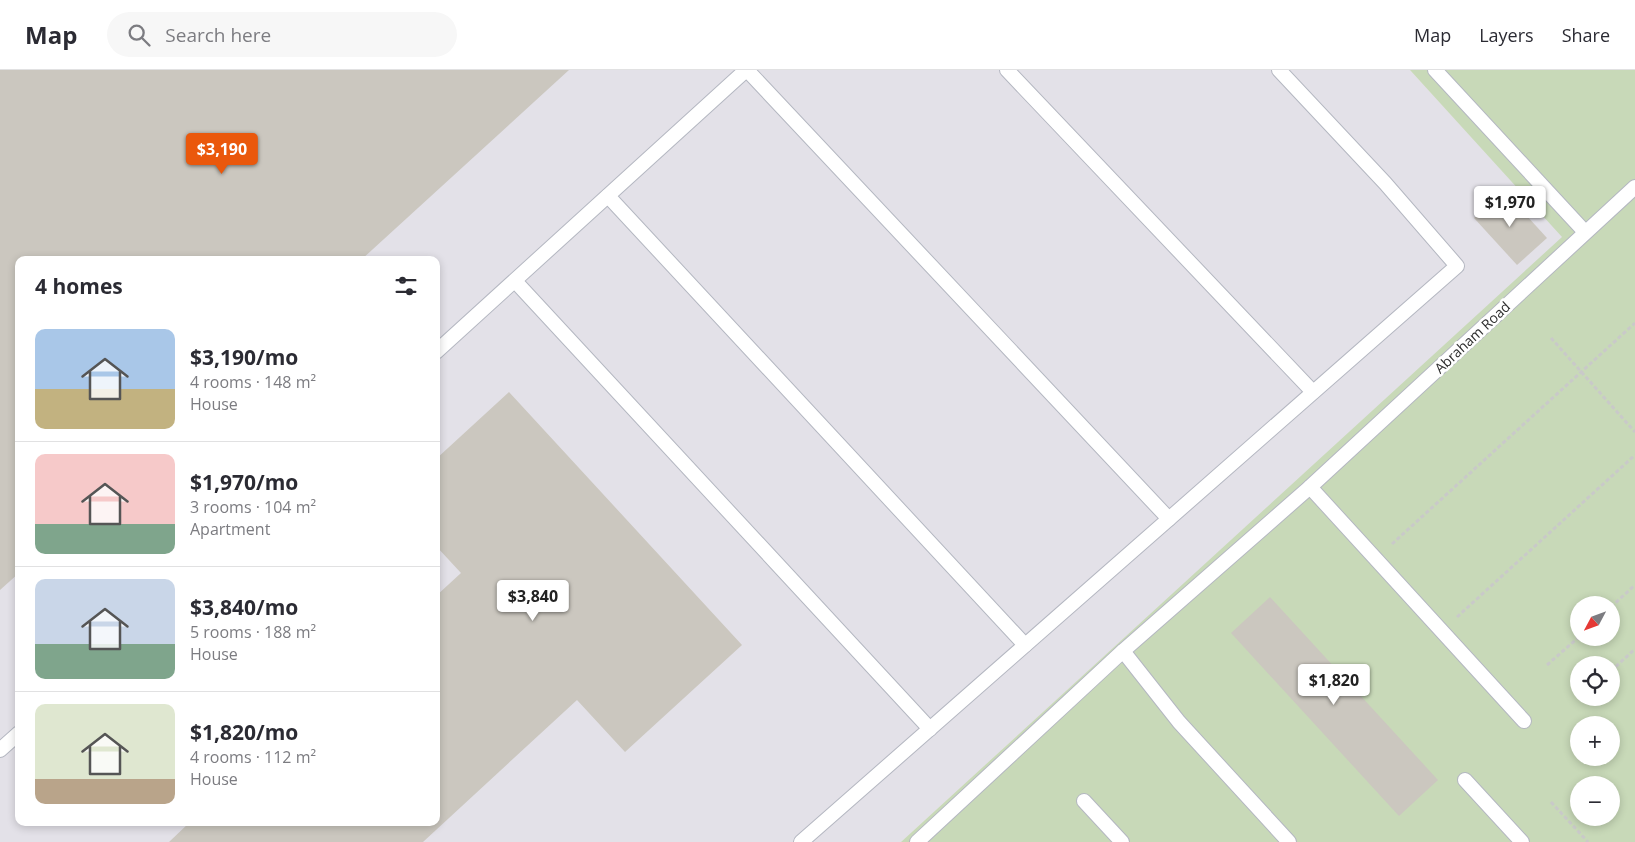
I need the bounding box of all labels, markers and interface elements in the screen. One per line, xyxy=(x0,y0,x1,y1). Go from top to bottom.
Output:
search box xyxy=(107,12,457,57)
text: Map xyxy=(25,18,77,51)
icon: search xyxy=(125,21,153,49)
text: Search here xyxy=(165,22,271,48)
text: Map xyxy=(1414,23,1451,47)
text: Layers xyxy=(1479,23,1534,47)
text: Share xyxy=(1562,23,1610,47)
pin: $3,190 xyxy=(181,132,263,175)
text: $3,190 xyxy=(197,138,247,160)
pin: $1,970 xyxy=(1469,186,1551,228)
text: $1,970 xyxy=(1485,191,1535,213)
text: 4 homes xyxy=(35,272,123,300)
icon: filters xyxy=(392,272,420,300)
street label: Abraham Road xyxy=(1430,297,1514,377)
text: $3,190/mo xyxy=(190,343,298,371)
icon: home xyxy=(75,349,135,409)
text: 4 rooms · 148 m² xyxy=(190,371,316,393)
text: House xyxy=(190,393,238,415)
text: $1,970/mo xyxy=(190,468,298,496)
icon: home xyxy=(75,474,135,534)
text: 3 rooms · 104 m² xyxy=(190,496,316,518)
text: Apartment xyxy=(190,518,270,540)
pin: $3,840 xyxy=(492,580,574,622)
text: $3,840 xyxy=(508,585,558,607)
text: $3,840/mo xyxy=(190,593,298,621)
north arrow xyxy=(1570,596,1620,646)
map controls xyxy=(1570,596,1620,826)
icon: home xyxy=(75,599,135,659)
text: 5 rooms · 188 m² xyxy=(190,621,316,643)
text: House xyxy=(190,643,238,665)
button: locate xyxy=(1570,656,1620,706)
pin: $1,820 xyxy=(1293,664,1375,706)
text: $1,820 xyxy=(1309,669,1359,691)
button: + xyxy=(1570,716,1620,766)
text: $1,820/mo xyxy=(190,718,298,746)
icon: home xyxy=(75,724,135,784)
text: 4 rooms · 112 m² xyxy=(190,746,316,768)
text: House xyxy=(190,768,238,790)
button: − xyxy=(1570,776,1620,826)

